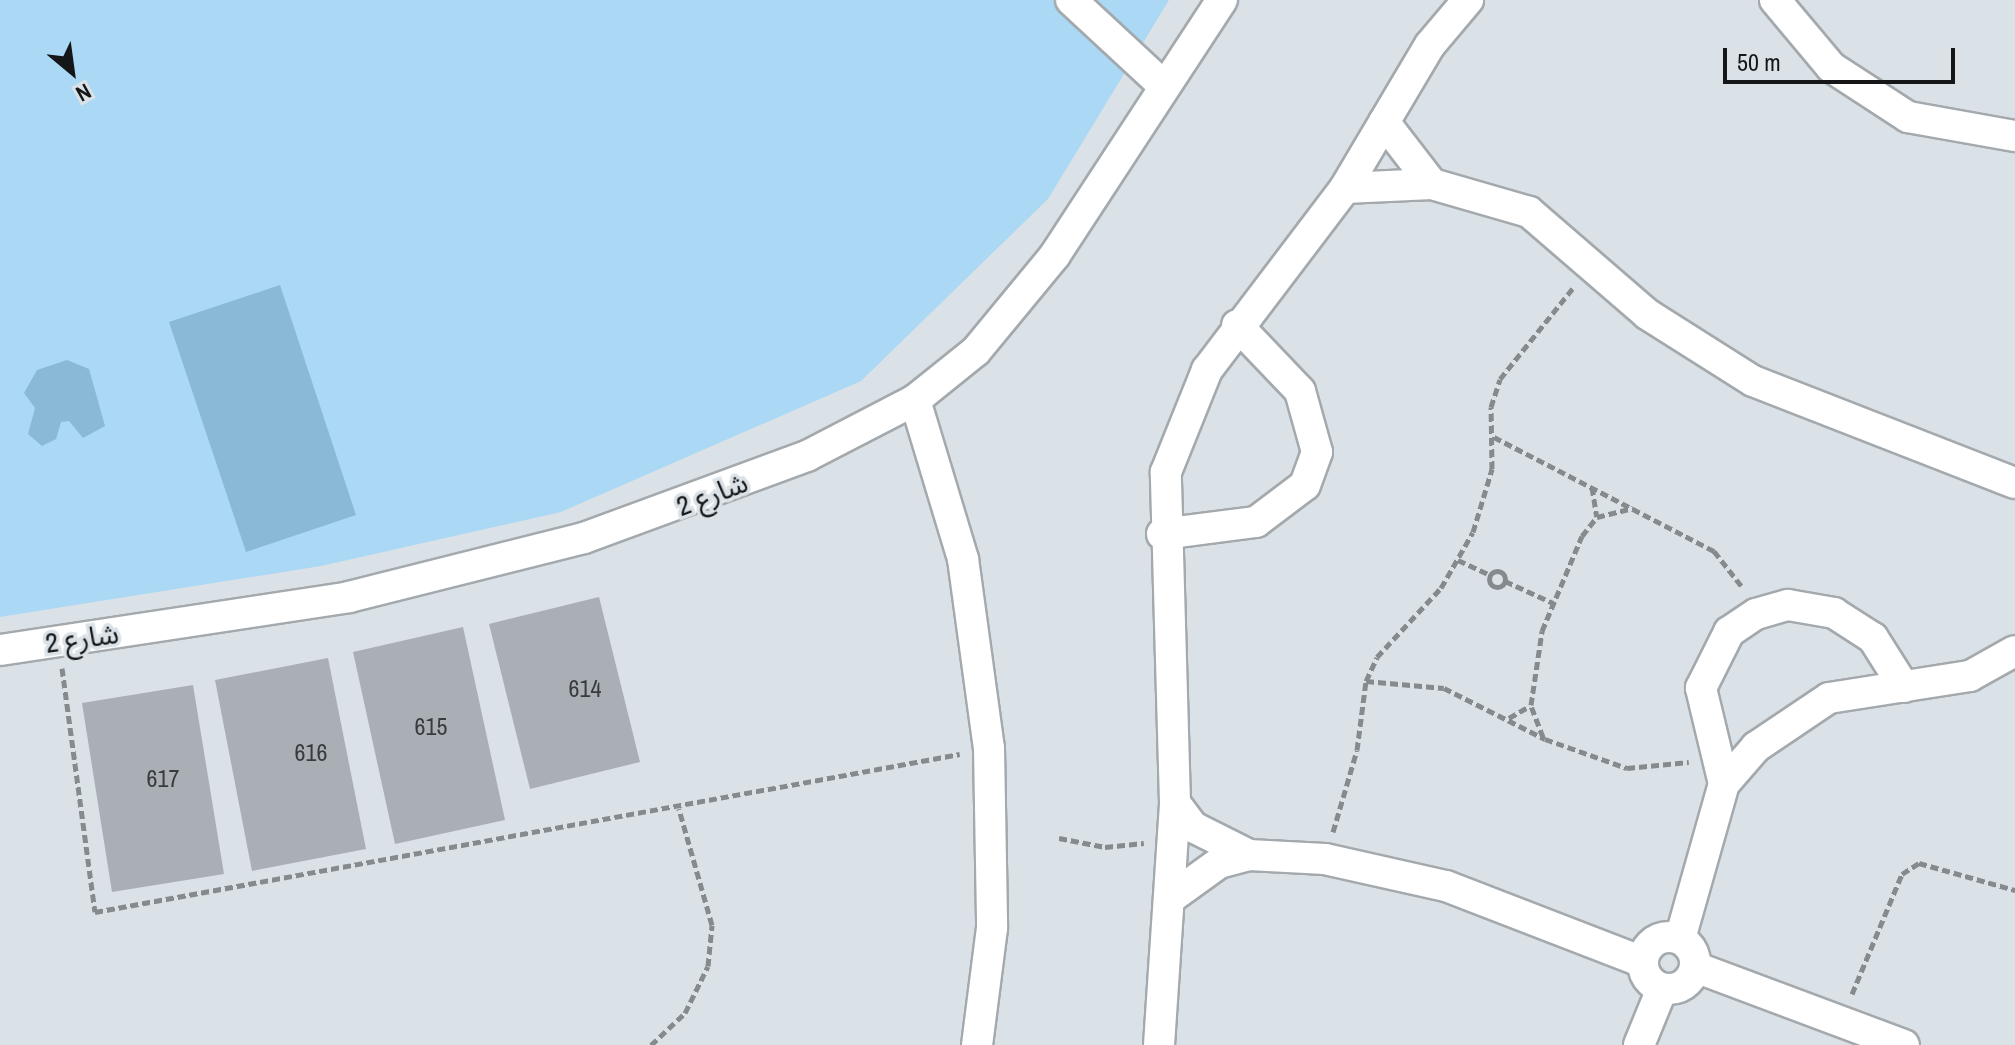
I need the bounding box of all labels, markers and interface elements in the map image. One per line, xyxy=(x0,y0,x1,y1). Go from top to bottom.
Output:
north arrow xyxy=(32,32,112,112)
scale bar xyxy=(1727,32,1959,82)
text: 50 m xyxy=(1737,46,1781,78)
text: N xyxy=(71,77,97,109)
street label: شارع 2 xyxy=(672,465,752,523)
street label: شارع 2 xyxy=(43,616,121,660)
house number: 614 xyxy=(569,675,601,703)
house number: 615 xyxy=(415,713,447,741)
house number: 616 xyxy=(295,739,327,767)
house number: 617 xyxy=(147,765,179,793)

